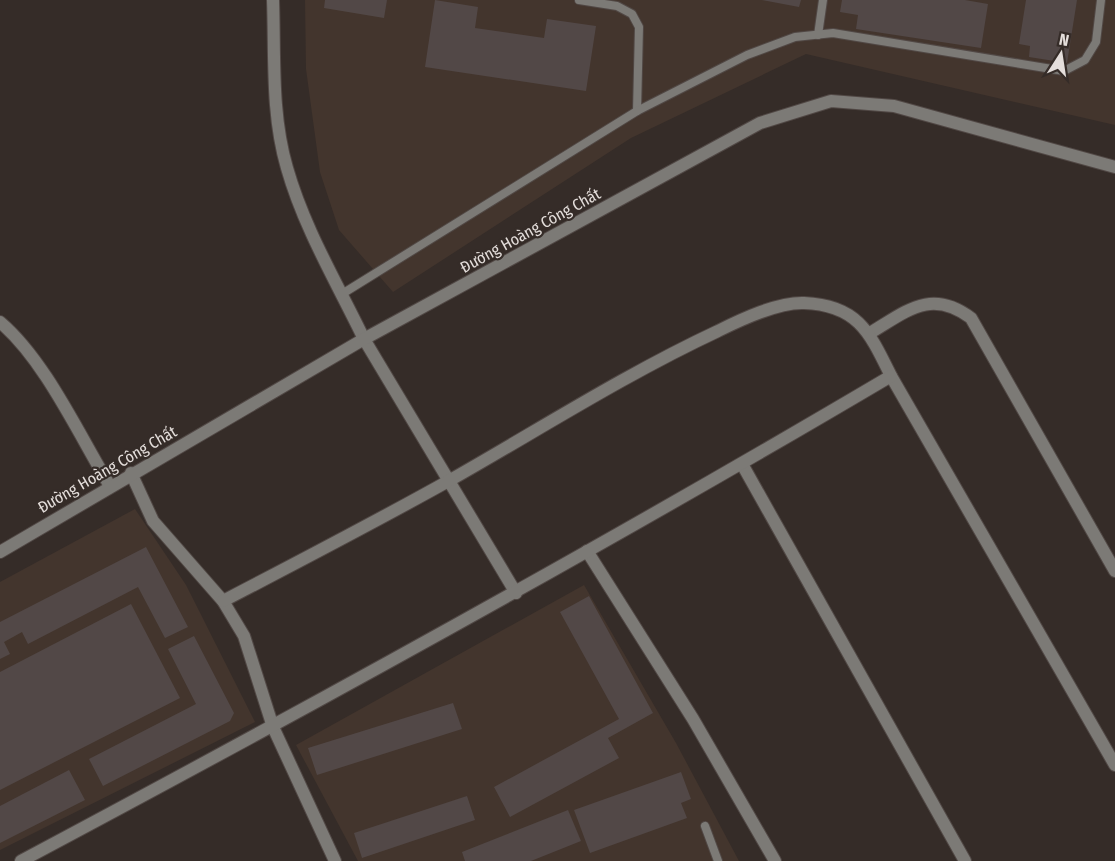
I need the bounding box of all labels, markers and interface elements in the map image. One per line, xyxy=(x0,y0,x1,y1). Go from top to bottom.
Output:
north arrow xyxy=(1031,24,1091,84)
text: N xyxy=(1057,30,1071,50)
street label: Đường Hoàng Công Chất xyxy=(456,183,604,277)
street label: Đường Hoàng Công Chất xyxy=(34,421,181,517)

